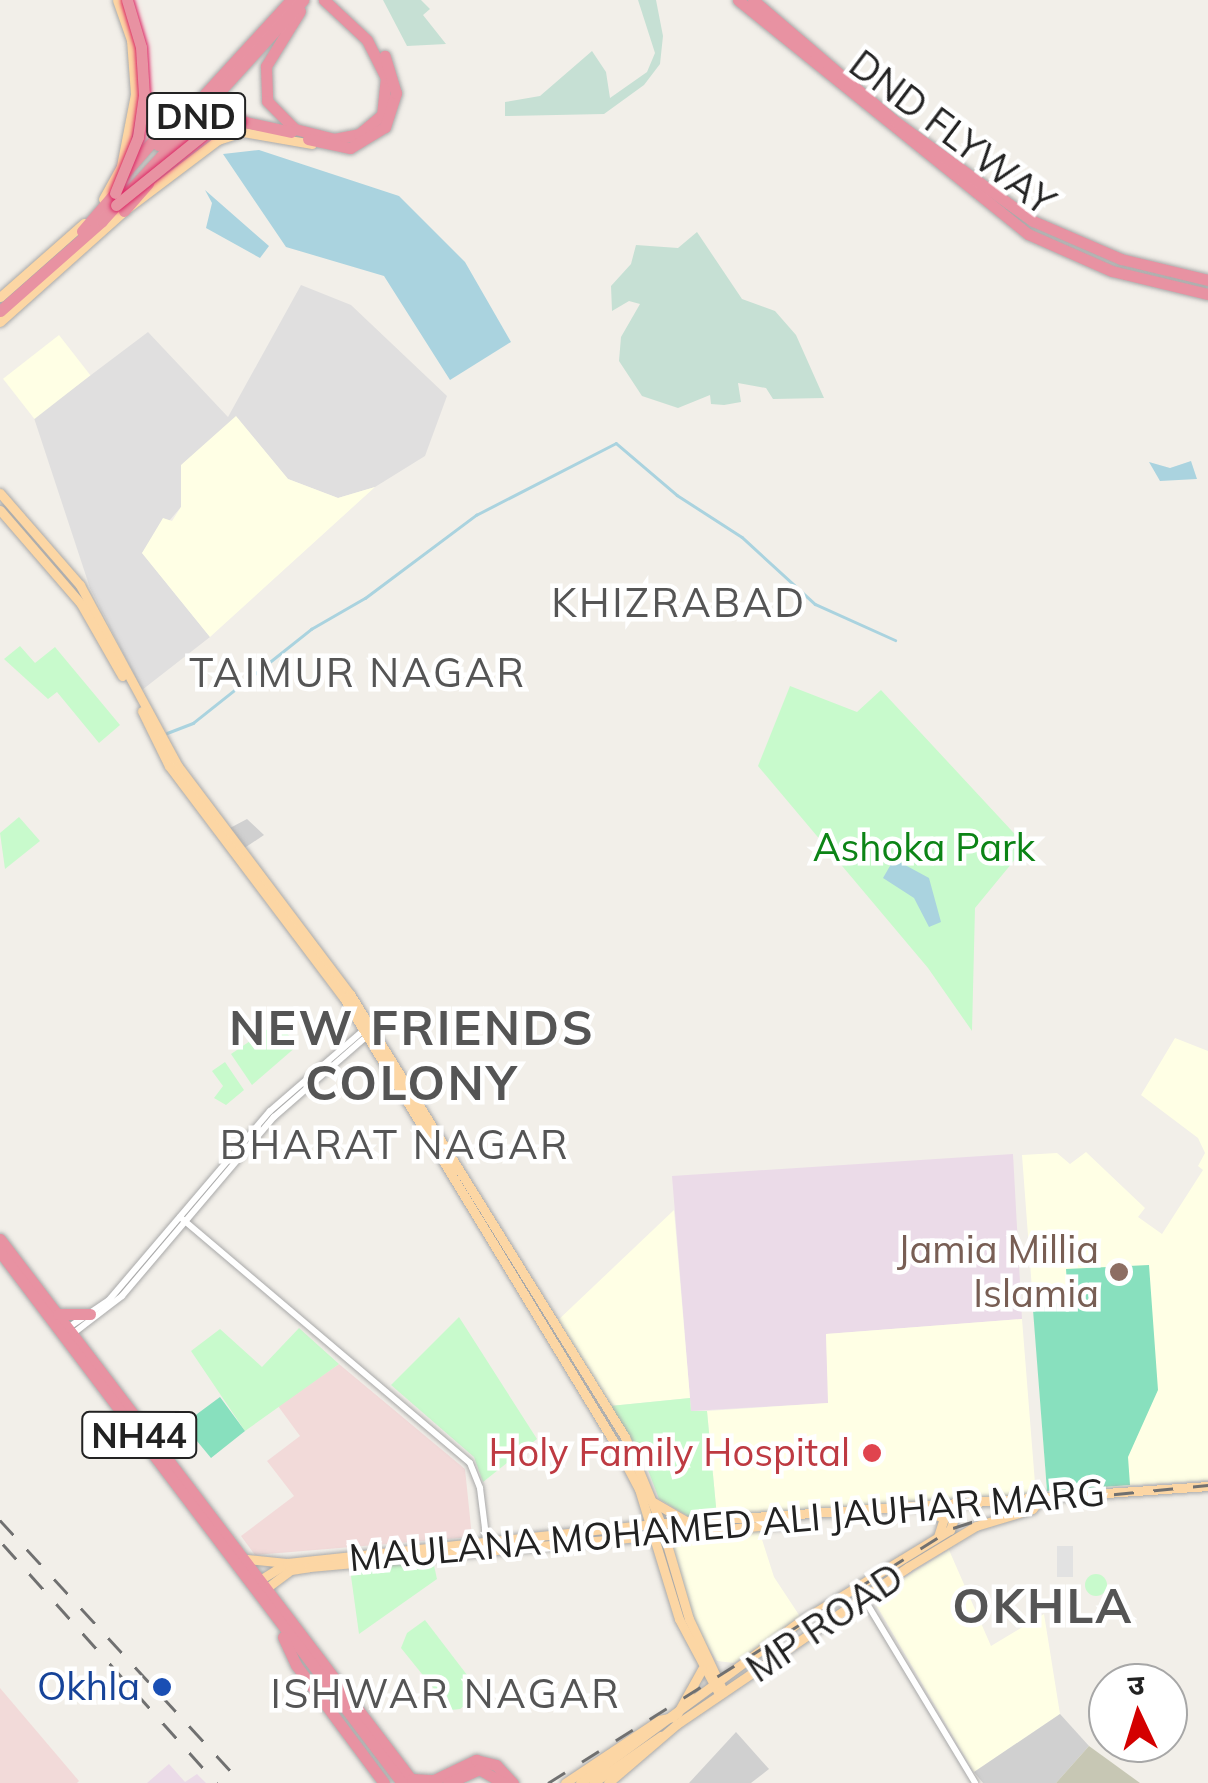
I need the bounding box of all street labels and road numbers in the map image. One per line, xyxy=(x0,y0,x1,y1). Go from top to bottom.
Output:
street label: DND FLYWAY xyxy=(841,41,1063,225)
road number: DND xyxy=(146,86,246,146)
road number: NH44 xyxy=(79,1405,199,1465)
street label: MAULANA MOHAMED ALI JAUHAR MARG xyxy=(347,1469,1107,1581)
street label: MP ROAD xyxy=(738,1554,912,1692)

